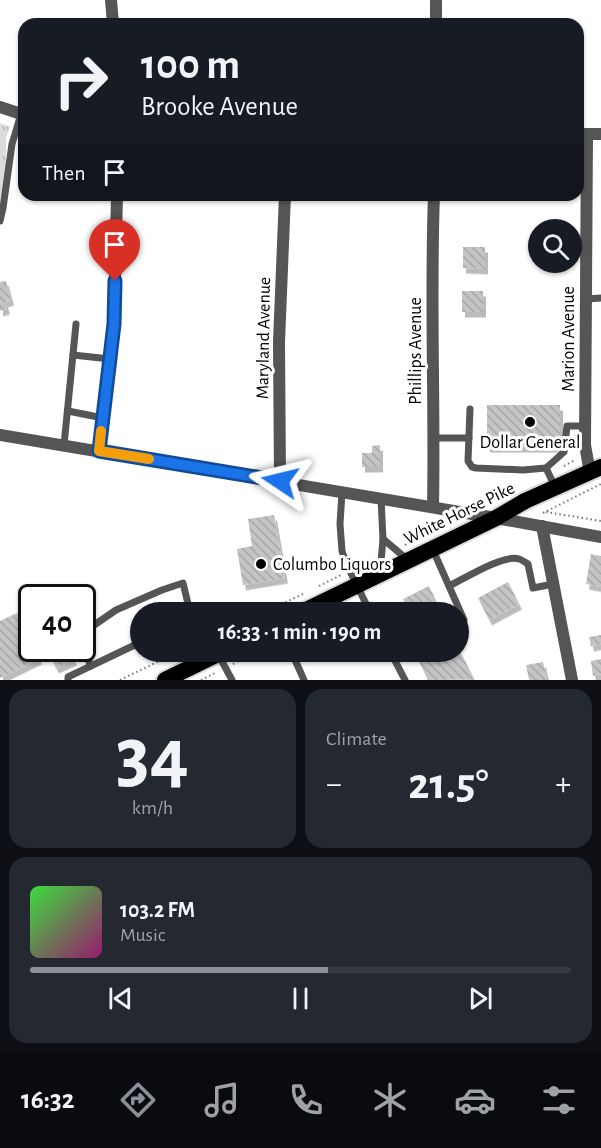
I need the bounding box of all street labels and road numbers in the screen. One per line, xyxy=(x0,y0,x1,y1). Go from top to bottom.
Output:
street label: Maryland Avenue xyxy=(254,277,274,399)
street label: Marion Avenue xyxy=(560,286,578,392)
street label: Phillips Avenue xyxy=(407,297,425,405)
street label: White Horse Pike xyxy=(401,479,518,548)

